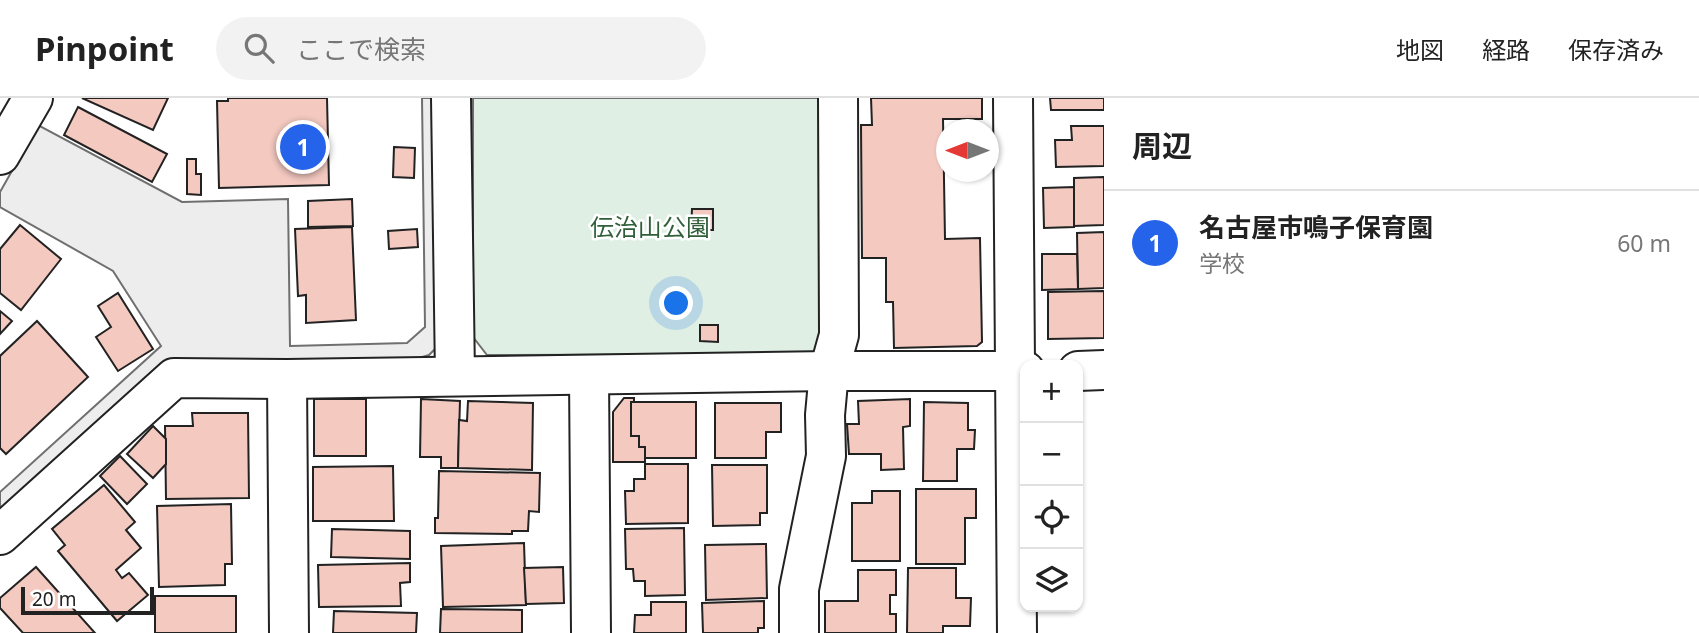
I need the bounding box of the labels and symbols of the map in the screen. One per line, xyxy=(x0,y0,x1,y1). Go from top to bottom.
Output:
north arrow xyxy=(936,119,999,182)
pin: 1 xyxy=(280,121,326,173)
park label: 伝治山公園 xyxy=(590,210,710,243)
your location xyxy=(659,286,693,320)
scale bar xyxy=(21,584,154,616)

